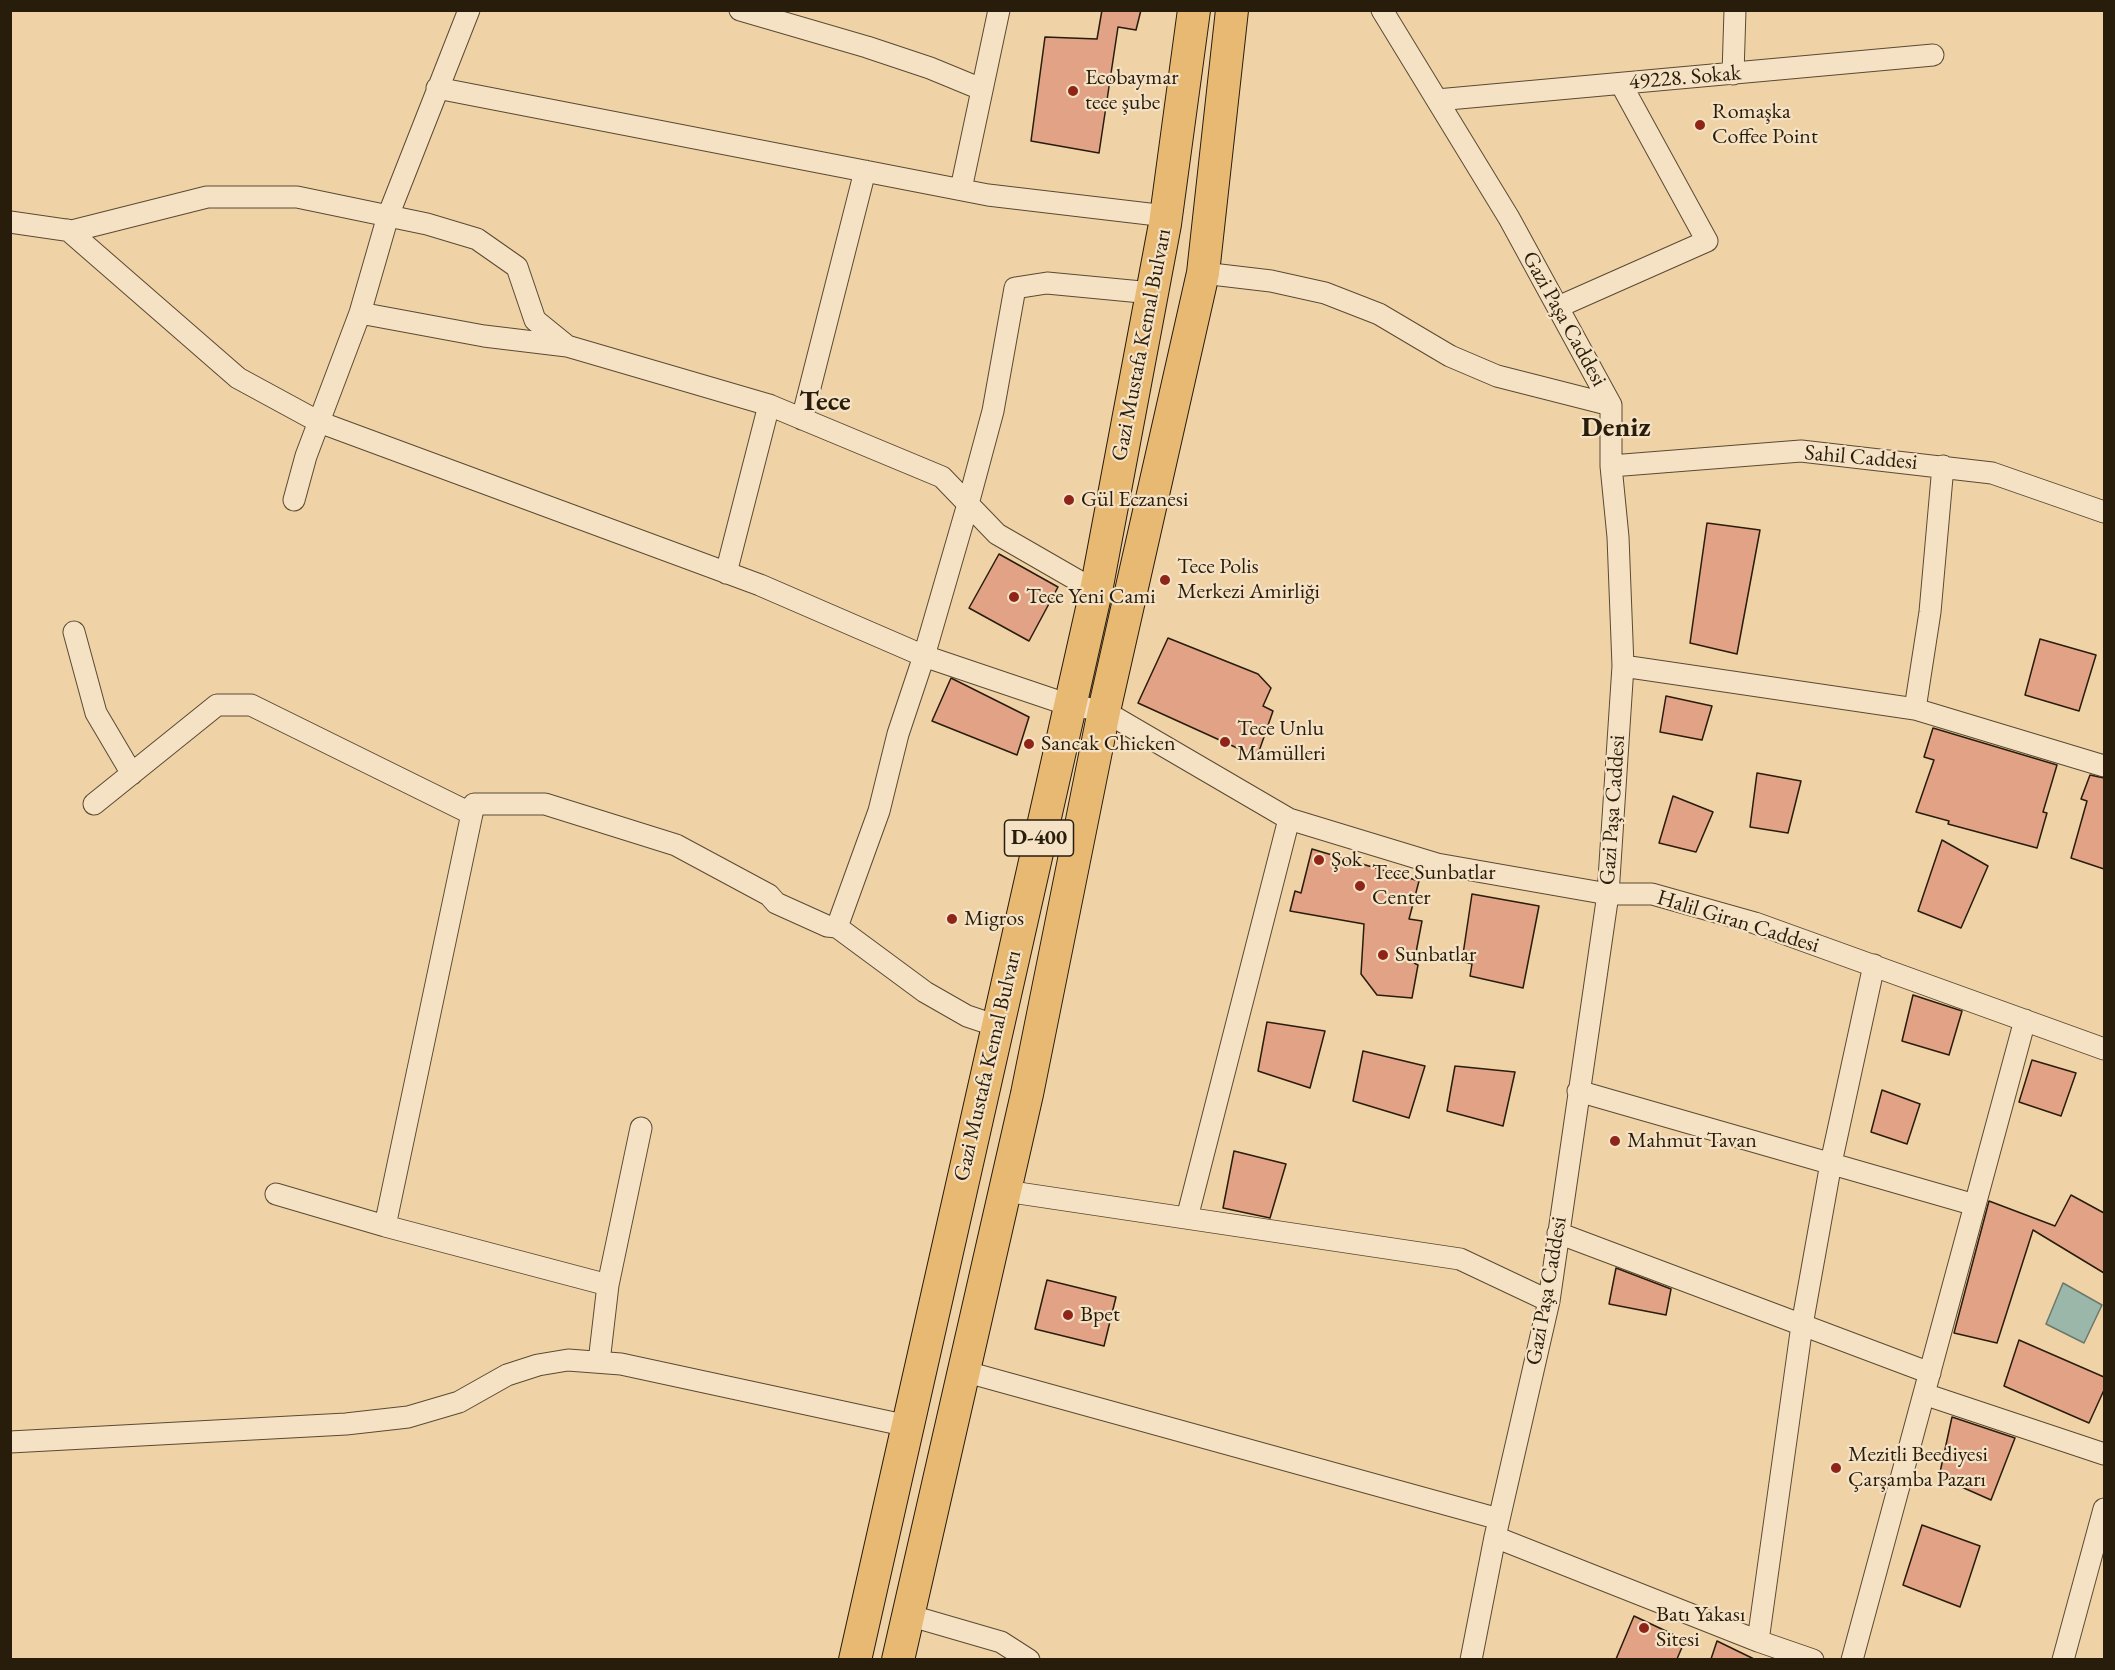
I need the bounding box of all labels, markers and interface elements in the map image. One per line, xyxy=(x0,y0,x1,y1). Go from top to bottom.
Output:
street label: 49228. Sokak xyxy=(1628,60,1742,96)
place label: Ecobaymar tece şube xyxy=(1085,65,1179,116)
marker: Ecobaymar tece şube xyxy=(1066,84,1080,98)
place label: Romaşka Coffee Point xyxy=(1712,99,1818,150)
marker: Romaşka Coffee Point xyxy=(1693,118,1707,132)
street label: Gazi Mustafa Kemal Bulvarı xyxy=(1107,227,1177,463)
street label: Gazi Paşa Caddesi xyxy=(1516,247,1612,391)
district label: Tece xyxy=(799,385,851,419)
district label: Deniz xyxy=(1581,411,1651,445)
street label: Sahil Caddesi xyxy=(1803,440,1919,476)
place label: Gül Eczanesi xyxy=(1081,487,1188,513)
marker: Gül Eczanesi xyxy=(1062,493,1076,507)
place label: Tece Polis Merkezi Amirliği xyxy=(1177,554,1320,606)
marker: Tece Polis Merkezi Amirliği xyxy=(1158,573,1172,587)
place label: Tece Yeni Cami xyxy=(1026,584,1156,610)
marker: Tece Yeni Cami xyxy=(1007,590,1021,604)
place label: Tece Unlu Mamülleri xyxy=(1237,716,1326,768)
place label: Sancak Chicken xyxy=(1041,731,1176,757)
street label: Gazi Paşa Caddesi xyxy=(1595,734,1631,886)
marker: Tece Unlu Mamülleri xyxy=(1218,735,1232,749)
marker: Sancak Chicken xyxy=(1022,737,1036,751)
road number: D-400 xyxy=(1004,820,1074,856)
place label: Şok xyxy=(1331,847,1362,873)
marker: Şok xyxy=(1312,853,1326,867)
place label: Tece Sunbatlar Center xyxy=(1372,860,1496,912)
marker: Tece Sunbatlar Center xyxy=(1353,879,1367,893)
street label: Halil Giran Caddesi xyxy=(1654,885,1822,959)
place label: Migros xyxy=(964,906,1024,932)
marker: Migros xyxy=(945,912,959,926)
place label: Sunbatlar xyxy=(1395,942,1476,968)
street label: Gazi Mustafa Kemal Bulvarı xyxy=(949,948,1027,1184)
marker: Sunbatlar xyxy=(1376,948,1390,962)
place label: Mahmut Tavan xyxy=(1627,1128,1757,1154)
marker: Mahmut Tavan xyxy=(1608,1134,1622,1148)
street label: Gazi Paşa Caddesi xyxy=(1521,1215,1573,1367)
place label: Bpet xyxy=(1080,1302,1120,1328)
marker: Bpet xyxy=(1061,1308,1075,1322)
place label: Mezitli Beediyesi Çarşamba Pazarı xyxy=(1848,1442,1988,1494)
marker: Mezitli Beediyesi Çarşamba Pazarı xyxy=(1829,1461,1843,1475)
place label: Batı Yakası Sitesi xyxy=(1656,1602,1745,1654)
marker: Batı Yakası Sitesi xyxy=(1637,1621,1651,1635)

